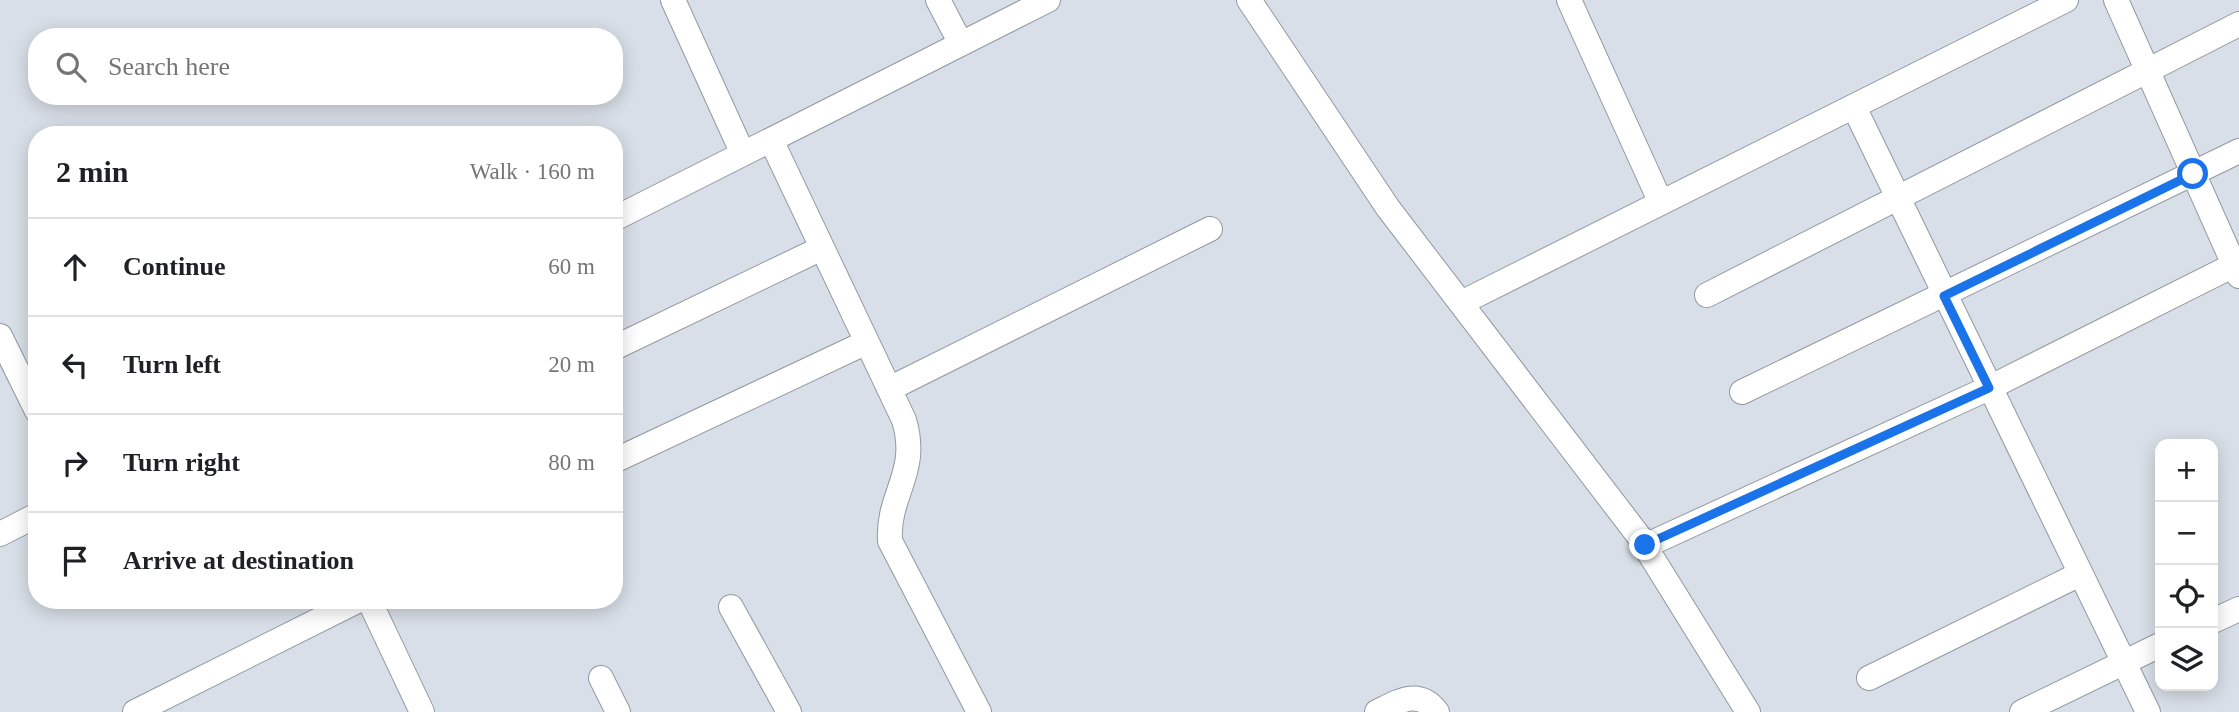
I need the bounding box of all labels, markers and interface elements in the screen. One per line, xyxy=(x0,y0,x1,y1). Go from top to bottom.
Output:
search box xyxy=(28,28,623,105)
icon: search xyxy=(52,48,90,86)
text: Search here xyxy=(108,52,230,81)
text: 2 min xyxy=(56,155,129,188)
route start xyxy=(2177,158,2208,189)
text: Walk · 160 m xyxy=(470,159,595,184)
icon: ahead xyxy=(56,248,94,286)
text: Continue xyxy=(123,252,226,281)
text: 60 m xyxy=(548,254,595,279)
icon: left xyxy=(56,346,94,384)
text: Turn left xyxy=(123,350,221,379)
text: 20 m xyxy=(548,352,595,377)
map controls xyxy=(2155,439,2218,691)
button: + xyxy=(2155,439,2218,502)
icon: right xyxy=(56,444,94,482)
text: Turn right xyxy=(123,448,240,477)
text: 80 m xyxy=(548,450,595,475)
button: − xyxy=(2155,502,2218,565)
route end xyxy=(1629,529,1660,560)
icon: arrive xyxy=(56,542,94,580)
text: Arrive at destination xyxy=(123,546,354,575)
button: locate xyxy=(2155,565,2218,628)
button: layers xyxy=(2155,628,2218,691)

